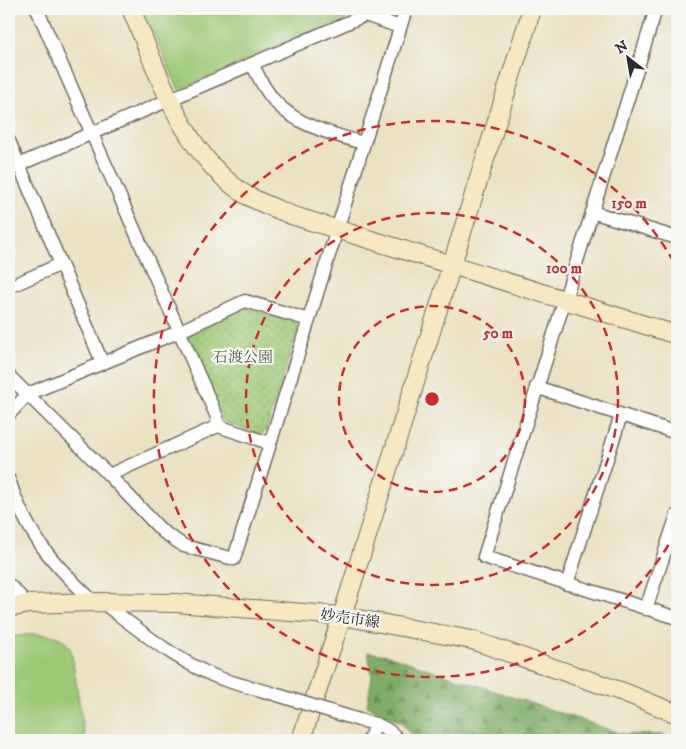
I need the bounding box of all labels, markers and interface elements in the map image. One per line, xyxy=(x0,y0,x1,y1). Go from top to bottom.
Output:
north arrow xyxy=(604,32,654,82)
text: N xyxy=(612,37,632,58)
text: 150 m xyxy=(611,194,647,213)
text: 100 m xyxy=(546,259,583,278)
text: 50 m xyxy=(482,324,514,343)
park label: 石渡公園 xyxy=(213,348,273,367)
centre of rings xyxy=(423,390,441,408)
street label: 妙売市線 xyxy=(319,605,381,633)

